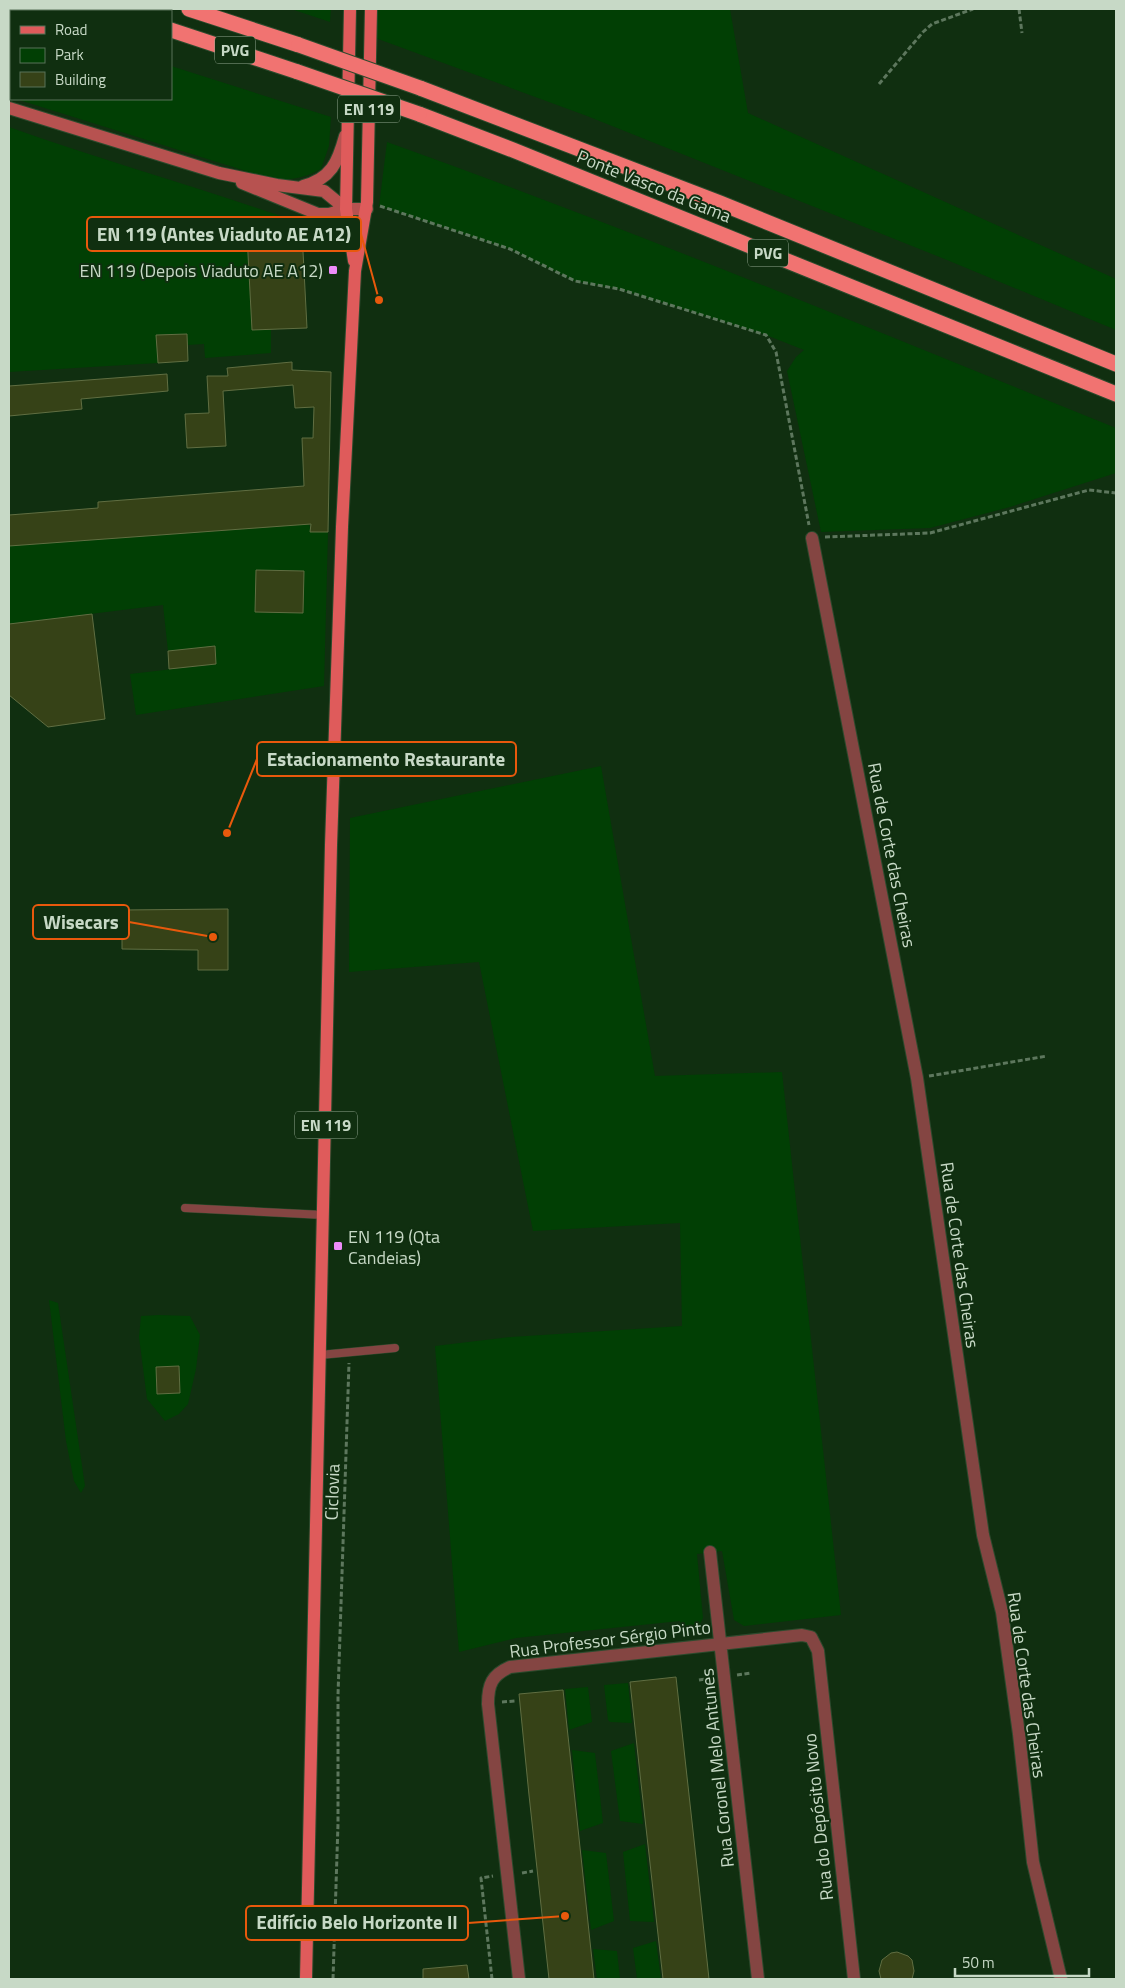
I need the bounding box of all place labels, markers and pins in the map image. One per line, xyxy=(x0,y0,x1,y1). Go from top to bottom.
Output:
callout: EN 119 (Antes Viaduto AE A12) xyxy=(87,217,361,251)
place label: EN 119 (Depois Viaduto AE A12) xyxy=(79,257,323,284)
marker: EN 119 (Depois Viaduto AE A12) xyxy=(327,264,339,276)
callout: Estacionamento Restaurante xyxy=(257,742,516,776)
callout: Wisecars xyxy=(33,905,129,939)
place label: EN 119 (Qta Candeias) xyxy=(348,1223,440,1271)
marker: EN 119 (Qta Candeias) xyxy=(332,1240,344,1252)
callout: Edifício Belo Horizonte II xyxy=(246,1906,468,1940)

